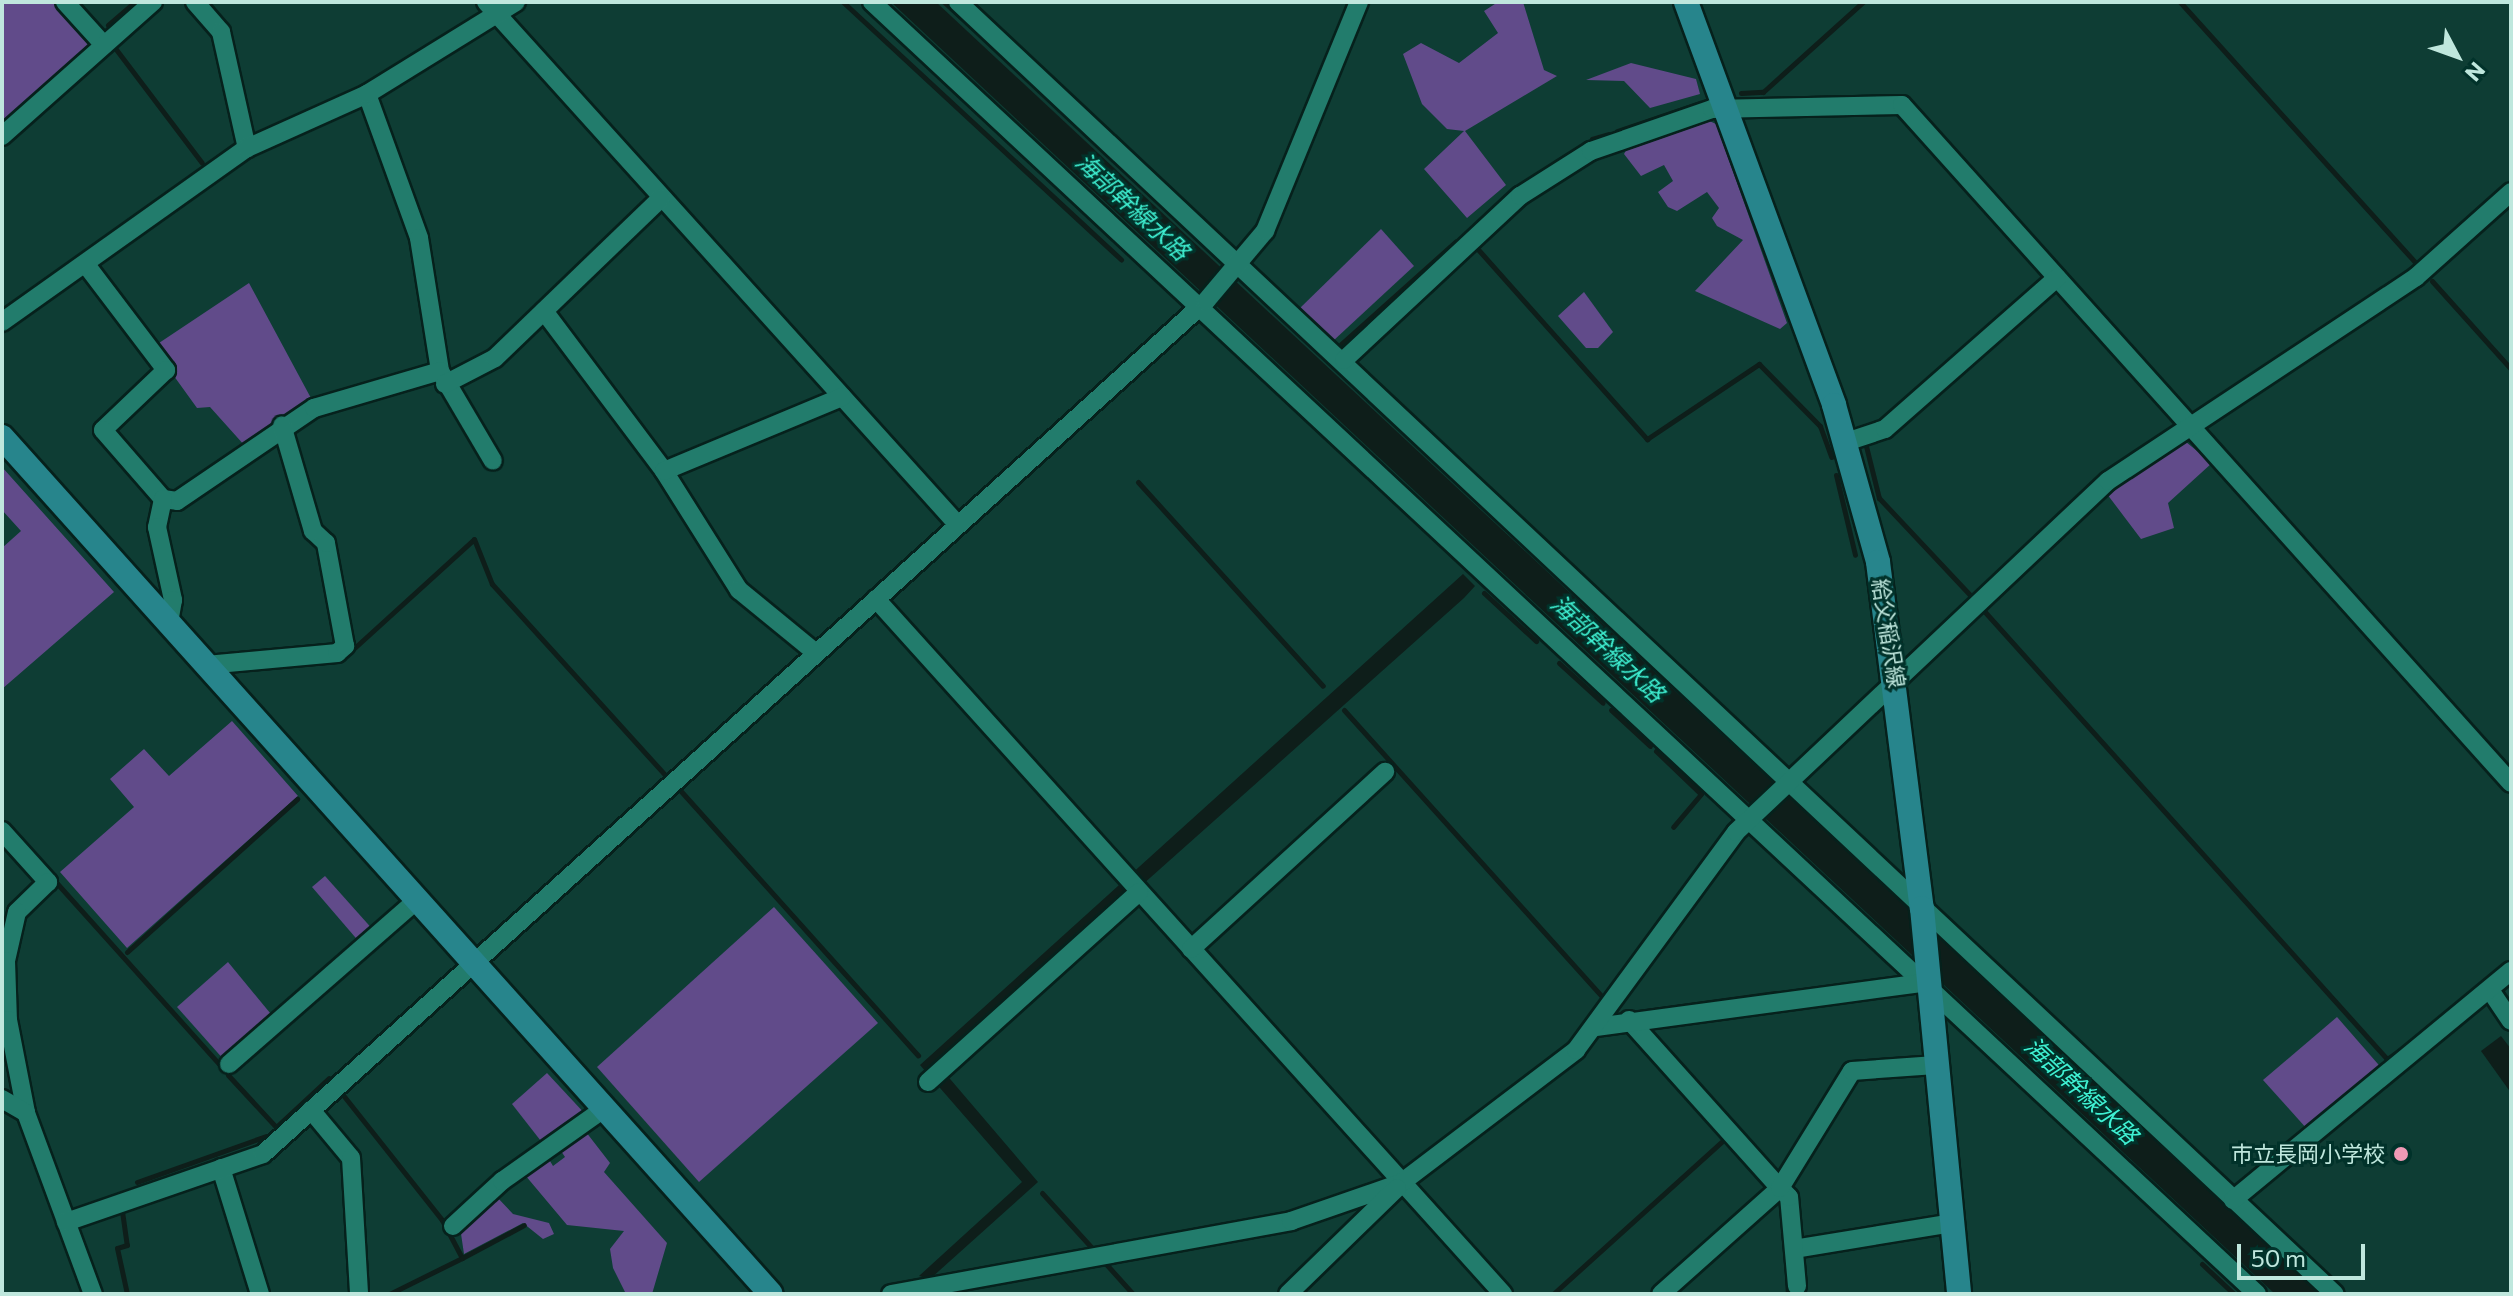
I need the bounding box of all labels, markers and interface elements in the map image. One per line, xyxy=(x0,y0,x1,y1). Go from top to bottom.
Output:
north arrow xyxy=(2417,16,2497,96)
text: N xyxy=(2460,57,2491,87)
water label: 海部幹線水路 xyxy=(1071,146,1195,266)
street label: 給父稲沢線 xyxy=(1867,577,1911,689)
water label: 海部幹線水路 xyxy=(1546,588,1670,708)
water label: 海部幹線水路 xyxy=(2020,1030,2144,1150)
place label: 市立長岡小学校 xyxy=(2231,1141,2385,1167)
marker: 市立長岡小学校 xyxy=(2392,1145,2410,1163)
scale bar xyxy=(2241,1228,2369,1278)
text: 50 m xyxy=(2251,1243,2306,1272)

